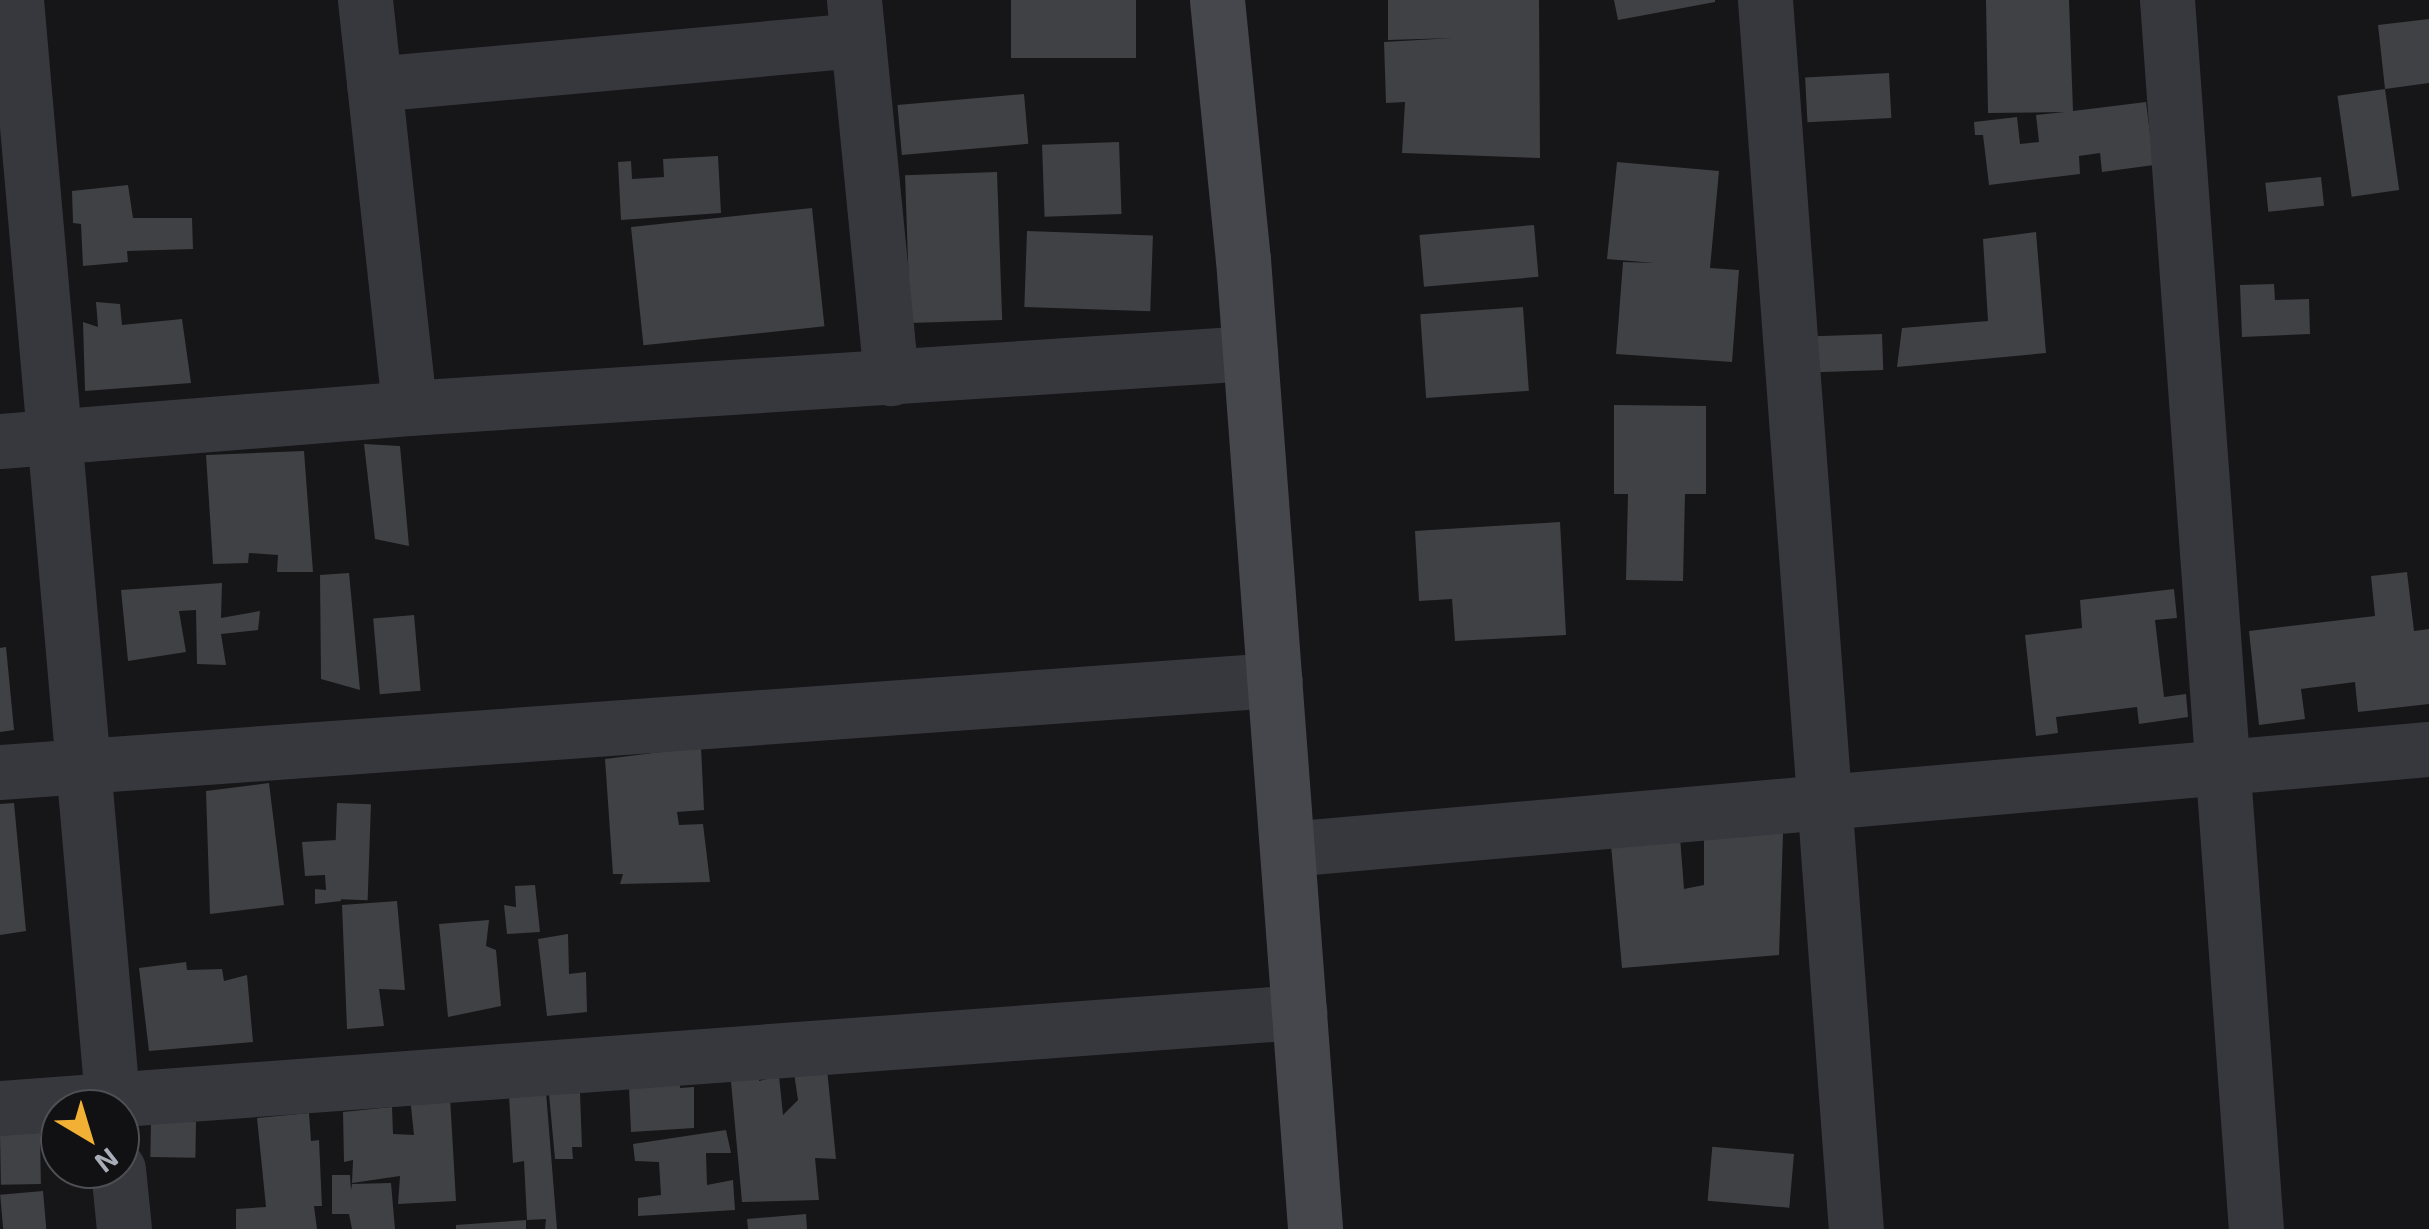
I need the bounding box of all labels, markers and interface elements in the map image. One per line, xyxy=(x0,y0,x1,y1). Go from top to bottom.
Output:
north arrow xyxy=(40,1089,140,1189)
text: N xyxy=(89,1141,126,1181)

